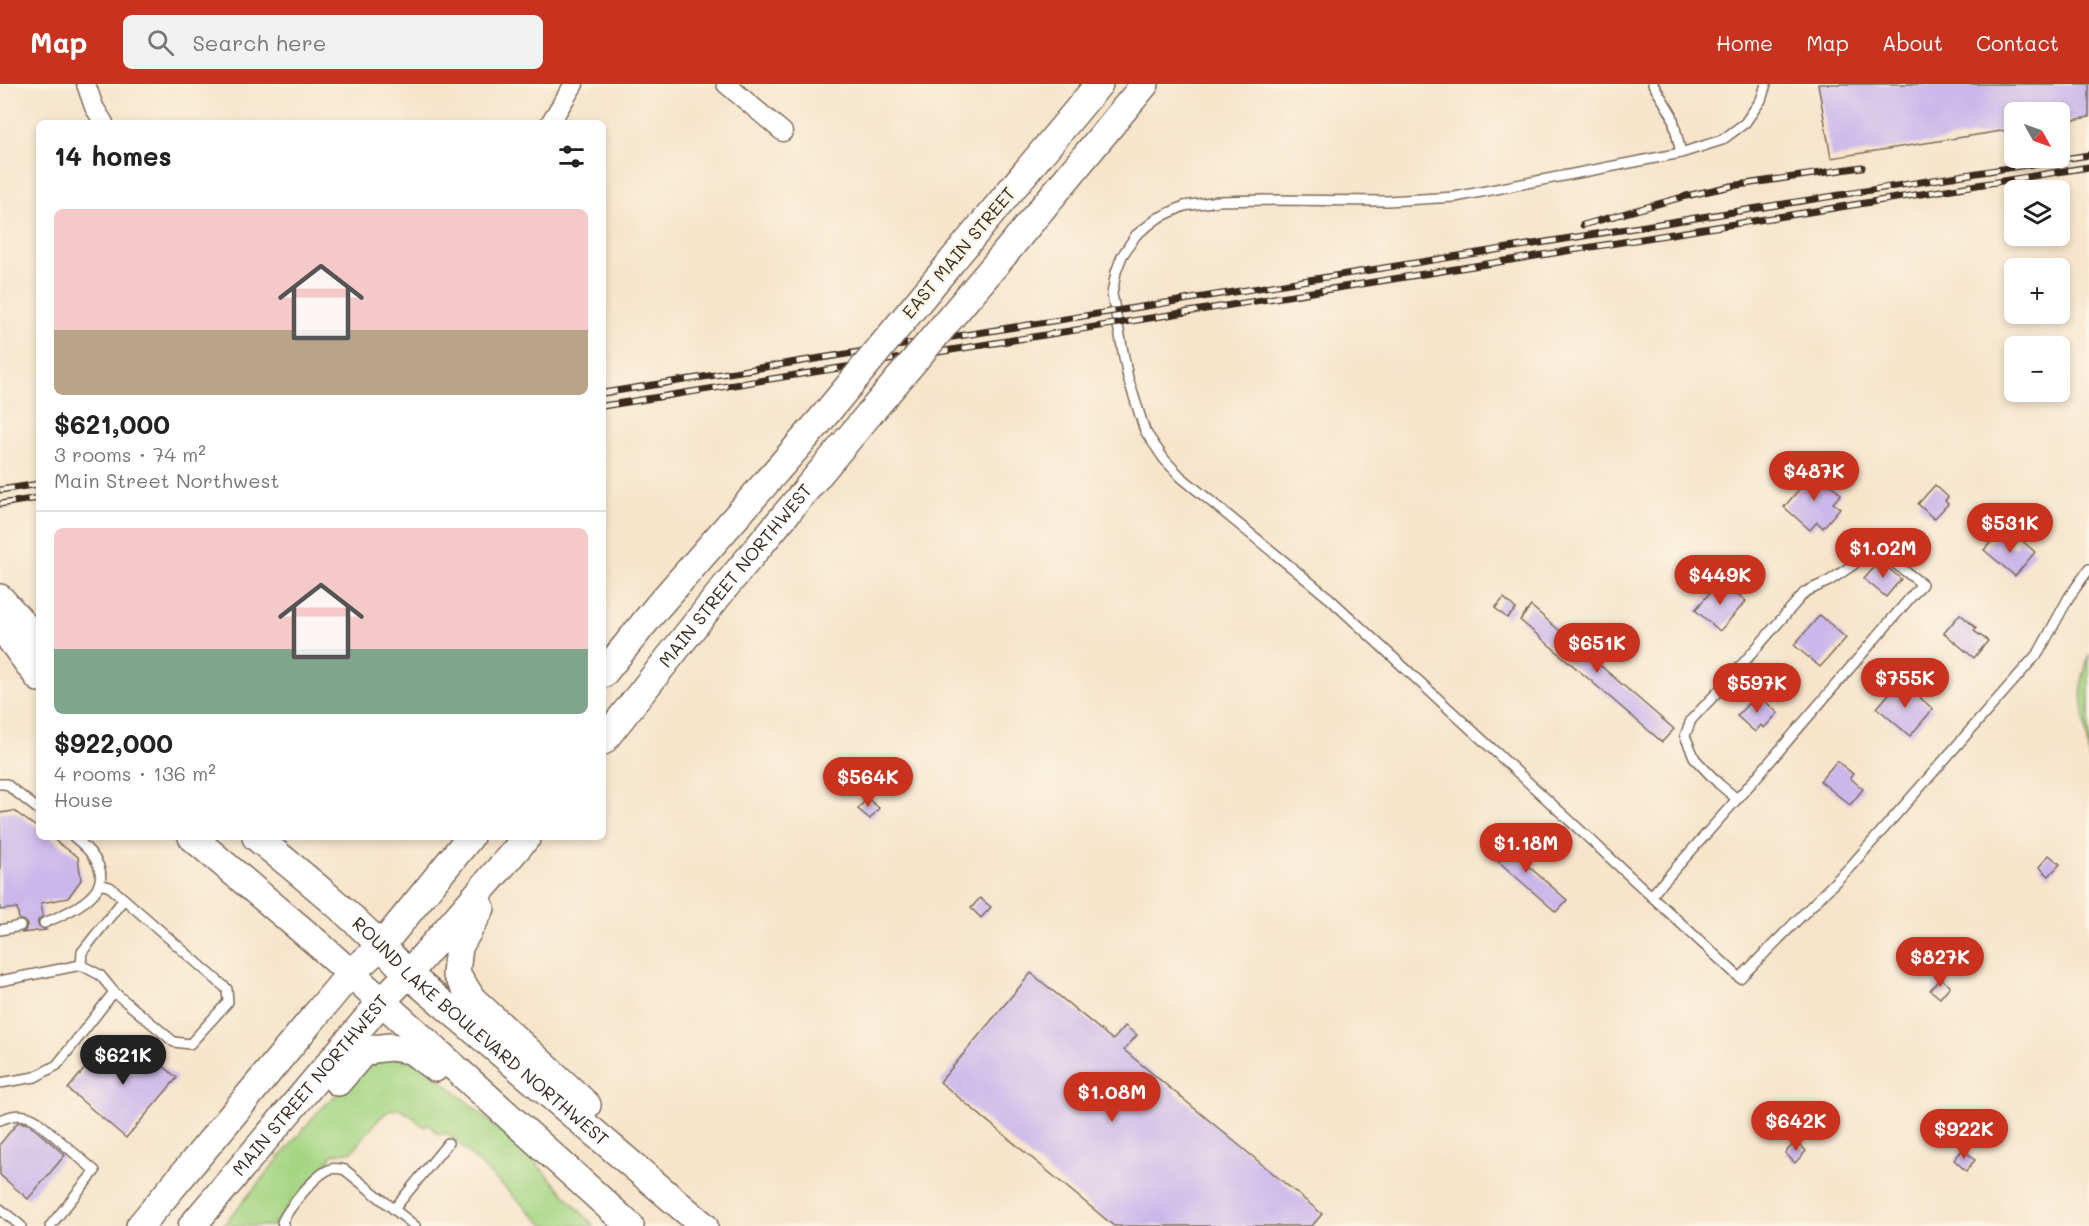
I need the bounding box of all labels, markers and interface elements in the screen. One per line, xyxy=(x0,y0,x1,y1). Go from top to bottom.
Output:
search box xyxy=(123,15,543,69)
text: Map xyxy=(30,24,87,60)
icon: search xyxy=(144,26,177,59)
text: Search here xyxy=(192,28,326,57)
text: Home xyxy=(1716,29,1773,56)
text: Map xyxy=(1806,29,1849,56)
text: About xyxy=(1882,29,1943,56)
text: Contact xyxy=(1976,29,2059,56)
north arrow xyxy=(2004,102,2070,168)
map controls xyxy=(2004,102,2070,402)
text: 14 homes xyxy=(54,139,172,173)
icon: filters xyxy=(555,140,588,173)
button: layers xyxy=(2004,180,2070,246)
street label: EAST MAIN STREET xyxy=(896,182,1020,323)
icon: home xyxy=(267,248,375,356)
button: + xyxy=(2004,258,2070,324)
button: − xyxy=(2004,336,2070,402)
text: $621,000 xyxy=(54,407,170,441)
text: 3 rooms · 74 m² xyxy=(54,441,206,467)
pin: $487K xyxy=(1772,451,1856,502)
text: $487K xyxy=(1783,457,1845,483)
text: Main Street Northwest xyxy=(54,467,279,493)
street label: MAIN STREET NORTHWEST xyxy=(653,478,817,672)
pin: $531K xyxy=(1968,503,2052,554)
text: $531K xyxy=(1981,509,2039,535)
pin: $1.02M xyxy=(1834,528,1932,579)
text: $1.02M xyxy=(1849,534,1917,560)
pin: $449K xyxy=(1678,555,1762,606)
text: $449K xyxy=(1689,561,1751,587)
icon: home xyxy=(267,567,375,675)
pin: $651K xyxy=(1555,623,1639,674)
text: $651K xyxy=(1568,629,1626,655)
pin: $755K xyxy=(1863,658,1947,709)
pin: $597K xyxy=(1715,663,1799,714)
text: $755K xyxy=(1875,664,1935,690)
text: $597K xyxy=(1727,669,1787,695)
text: $922,000 xyxy=(54,726,173,760)
pin: $564K xyxy=(826,757,910,808)
text: 4 rooms · 136 m² xyxy=(54,760,216,786)
text: $564K xyxy=(837,763,899,789)
text: House xyxy=(54,786,113,812)
pin: $1.18M xyxy=(1477,823,1575,874)
text: $1.18M xyxy=(1494,829,1558,855)
street label: ROUND LAKE BOULEVARD NORTHWEST xyxy=(347,911,614,1151)
pin: $827K xyxy=(1898,937,1982,988)
text: $827K xyxy=(1910,943,1970,969)
street label: MAIN STREET NORTHWEST xyxy=(227,989,393,1180)
pin: $621K xyxy=(81,1035,165,1086)
text: $621K xyxy=(94,1041,152,1067)
pin: $1.08M xyxy=(1063,1072,1161,1123)
text: $1.08M xyxy=(1078,1078,1146,1104)
pin: $642K xyxy=(1754,1101,1838,1152)
text: $642K xyxy=(1765,1107,1827,1133)
pin: $922K xyxy=(1922,1109,2006,1160)
text: $922K xyxy=(1934,1115,1994,1141)

